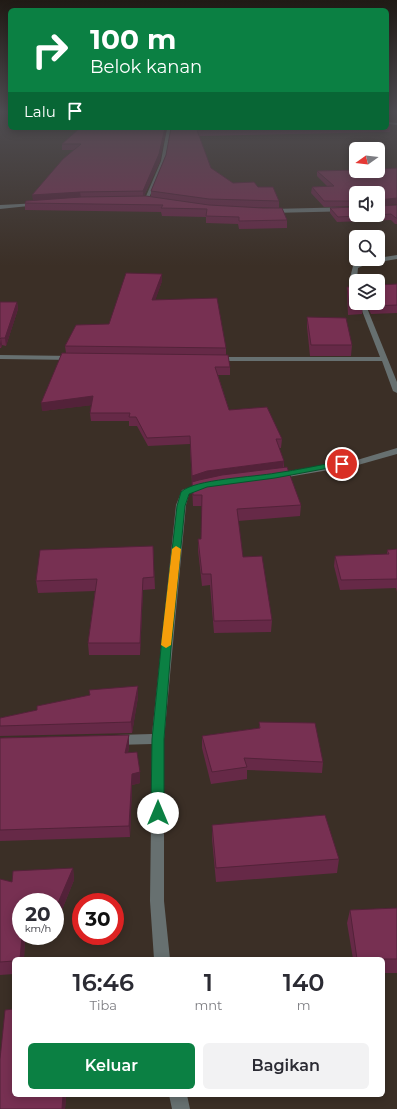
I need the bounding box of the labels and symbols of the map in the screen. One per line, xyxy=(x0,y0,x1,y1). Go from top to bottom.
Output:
north arrow xyxy=(349,142,385,178)
pin xyxy=(325,447,359,481)
position arrow xyxy=(137,792,179,834)
speed limit sign: 30 xyxy=(72,893,124,945)

